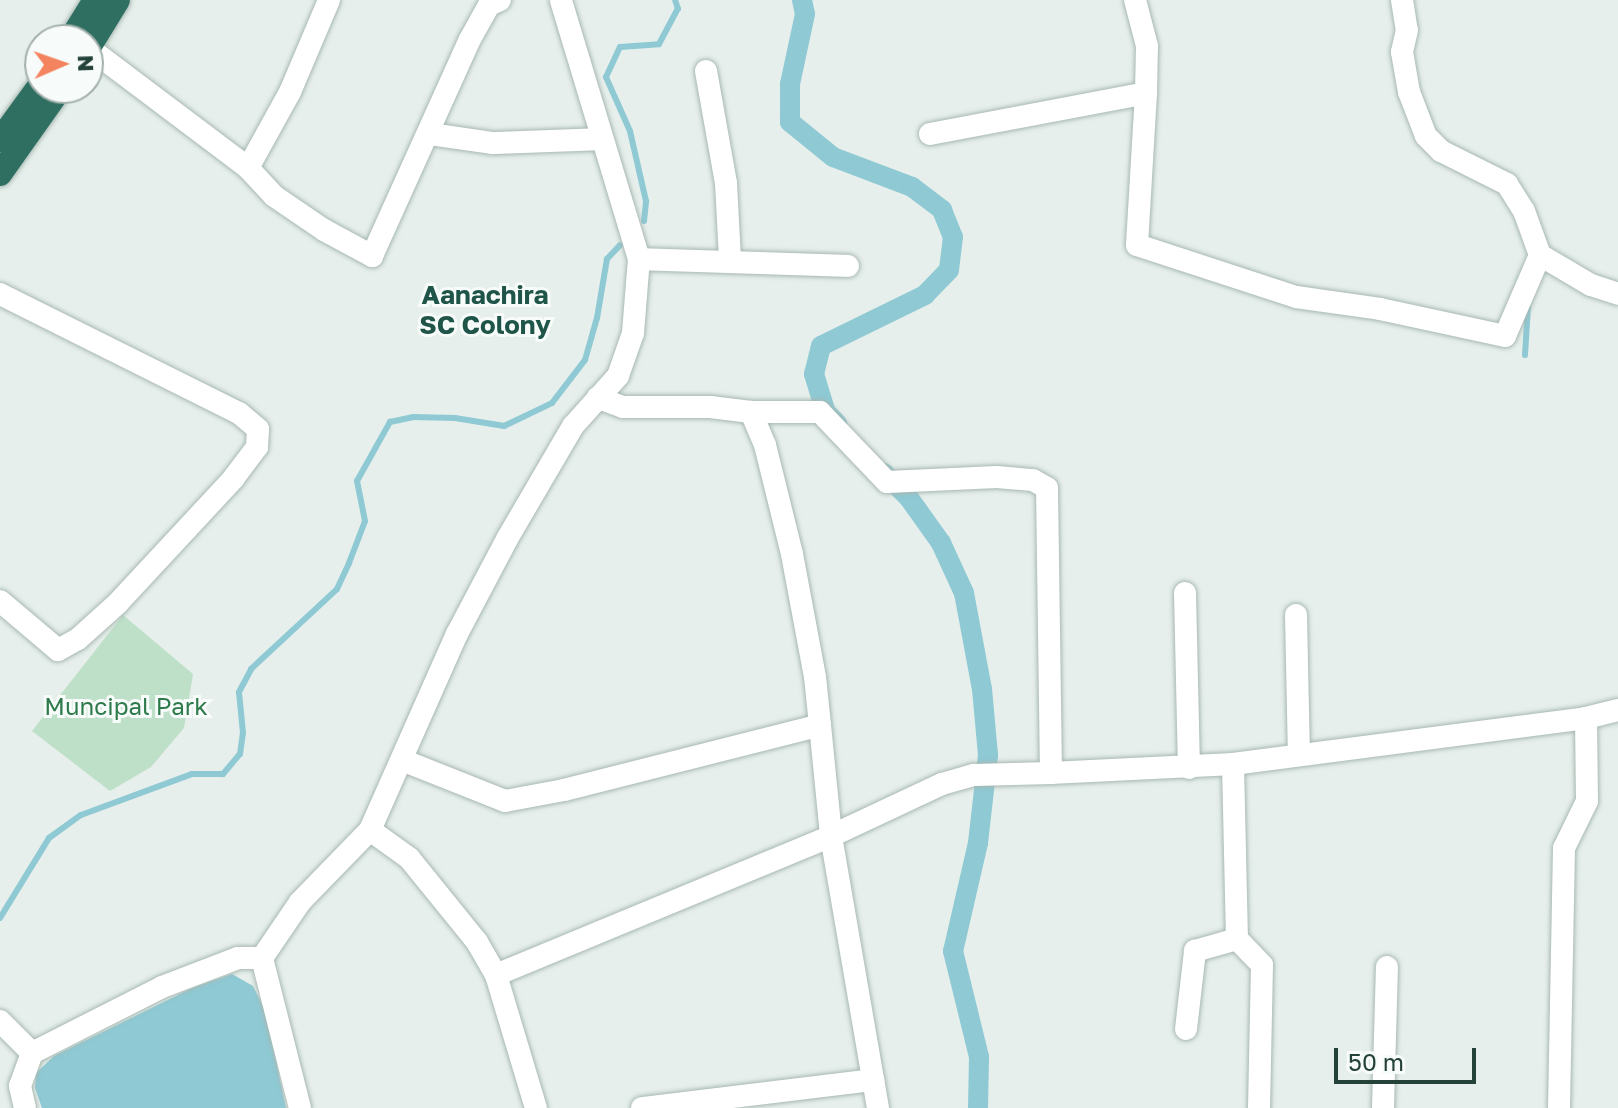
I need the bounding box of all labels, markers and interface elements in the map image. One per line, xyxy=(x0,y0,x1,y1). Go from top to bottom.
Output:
north arrow xyxy=(24,24,104,104)
text: N xyxy=(73,54,100,72)
district label: Aanachira SC Colony xyxy=(419,279,551,340)
park label: Muncipal Park xyxy=(44,692,208,720)
scale bar xyxy=(1338,1032,1480,1082)
text: 50 m xyxy=(1348,1047,1404,1076)

